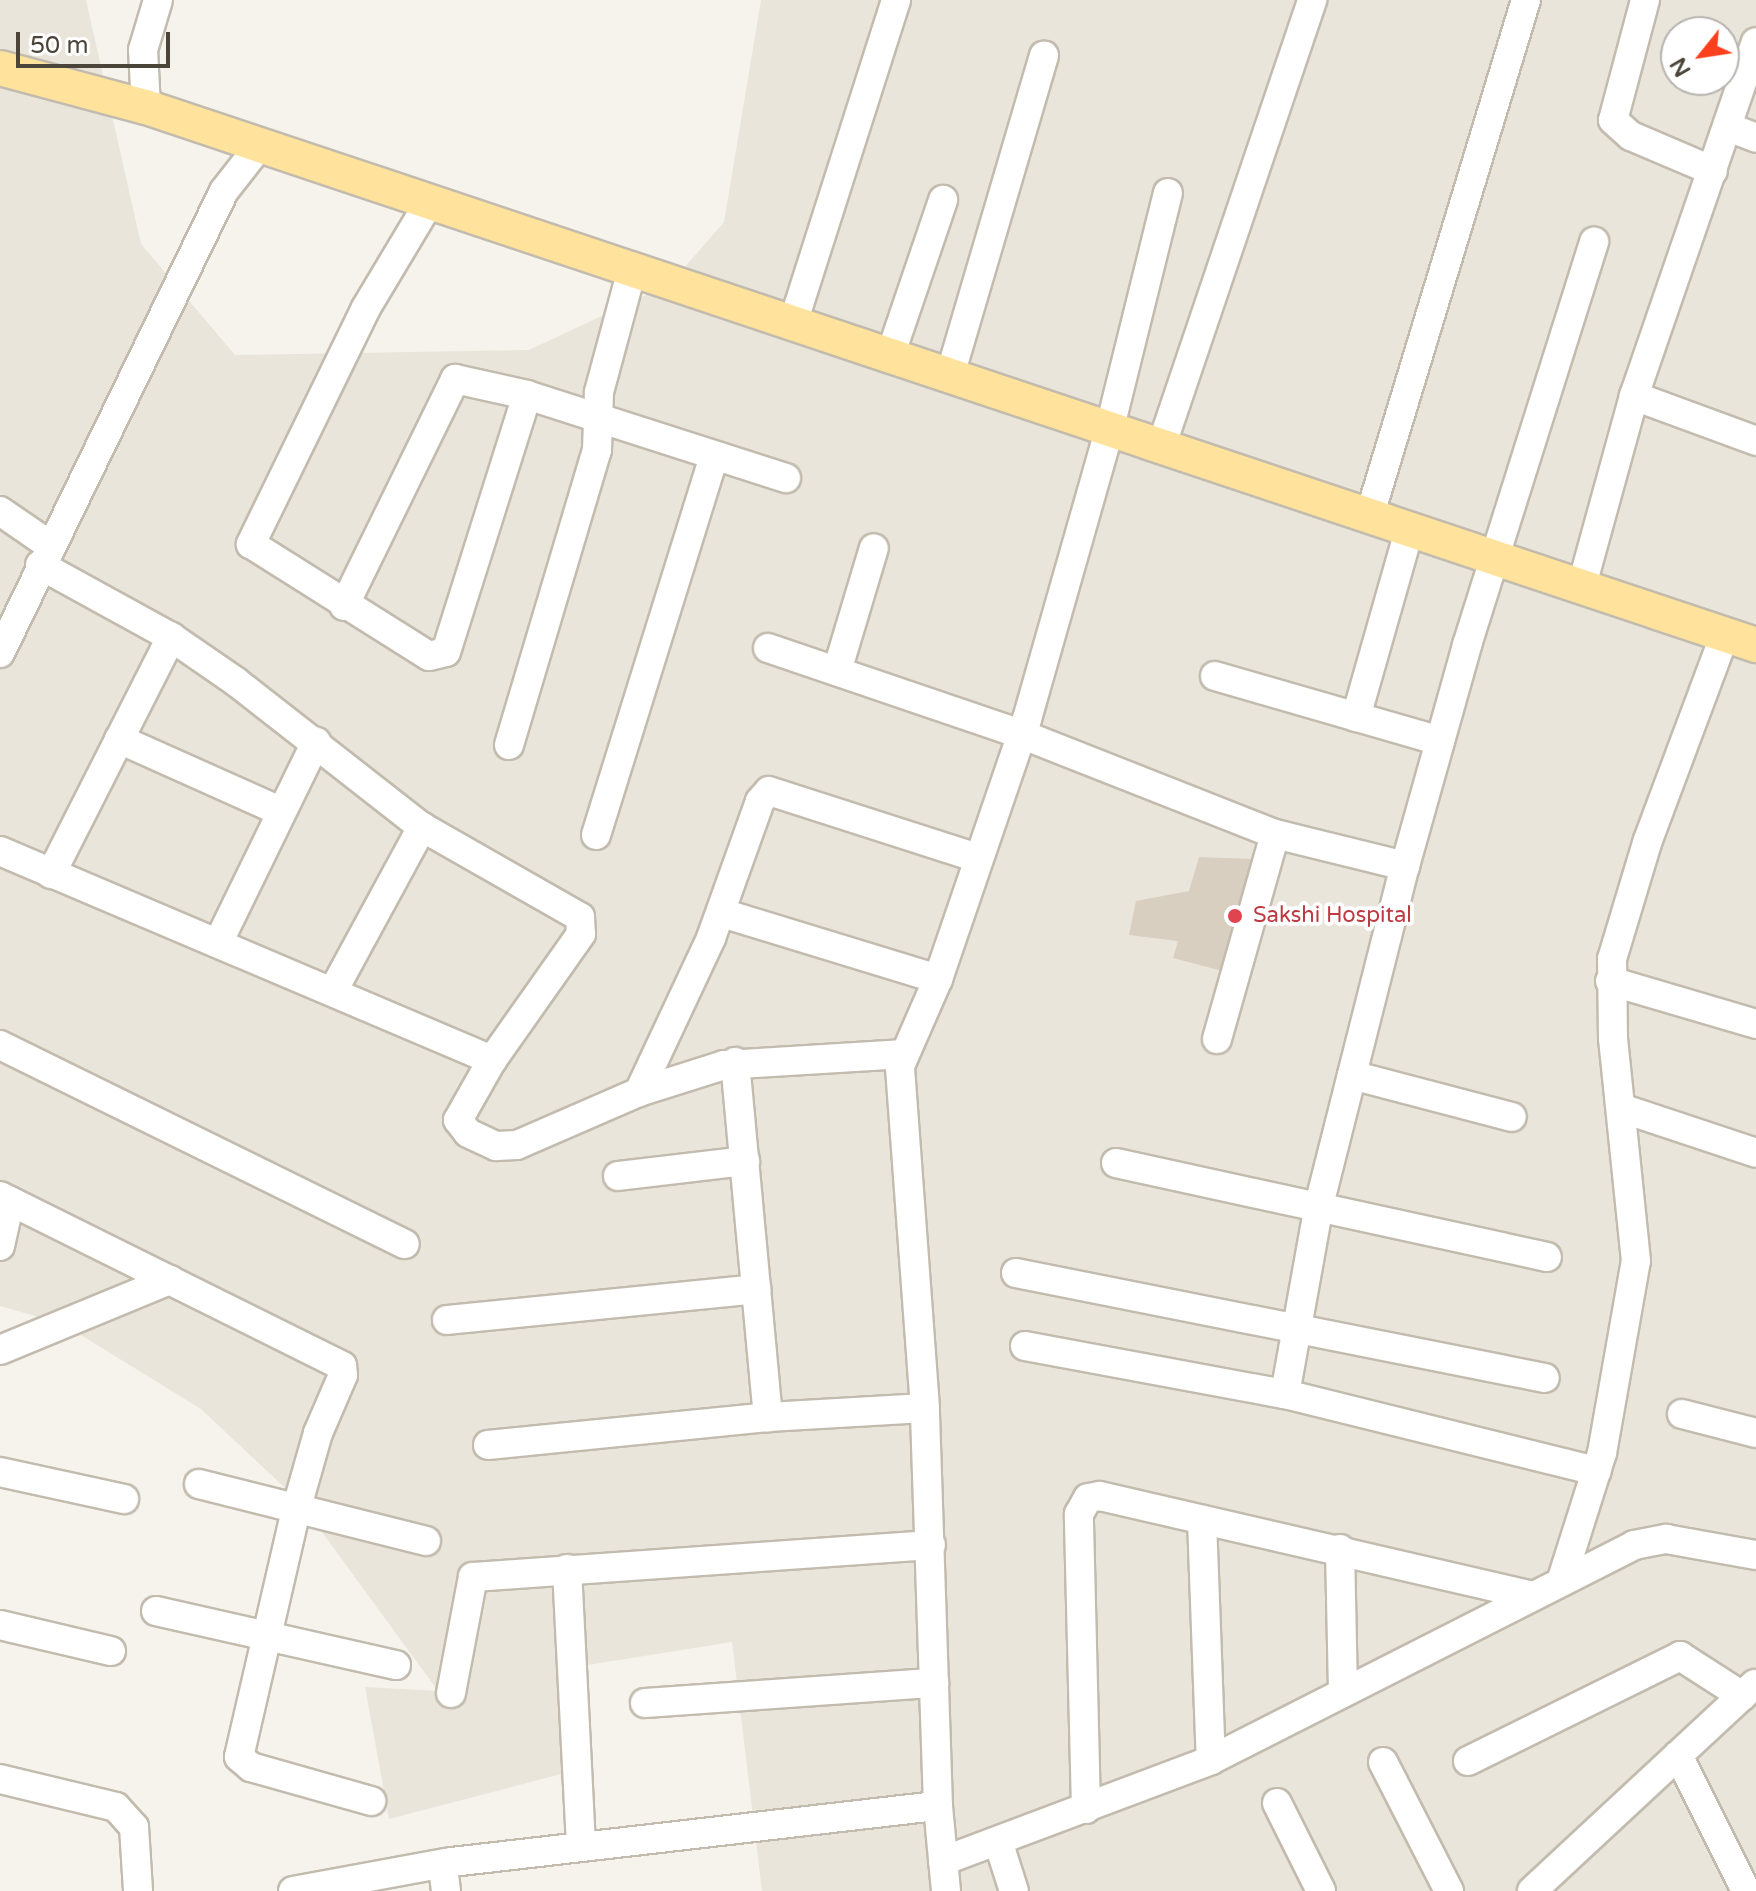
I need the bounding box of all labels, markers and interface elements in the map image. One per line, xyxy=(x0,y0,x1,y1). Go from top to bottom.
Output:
scale bar xyxy=(20,16,174,66)
north arrow xyxy=(1660,16,1740,96)
text: 50 m xyxy=(30,31,88,60)
text: N xyxy=(1665,53,1697,81)
place label: Sakshi Hospital xyxy=(1253,903,1412,929)
marker: Sakshi Hospital xyxy=(1224,905,1246,927)

